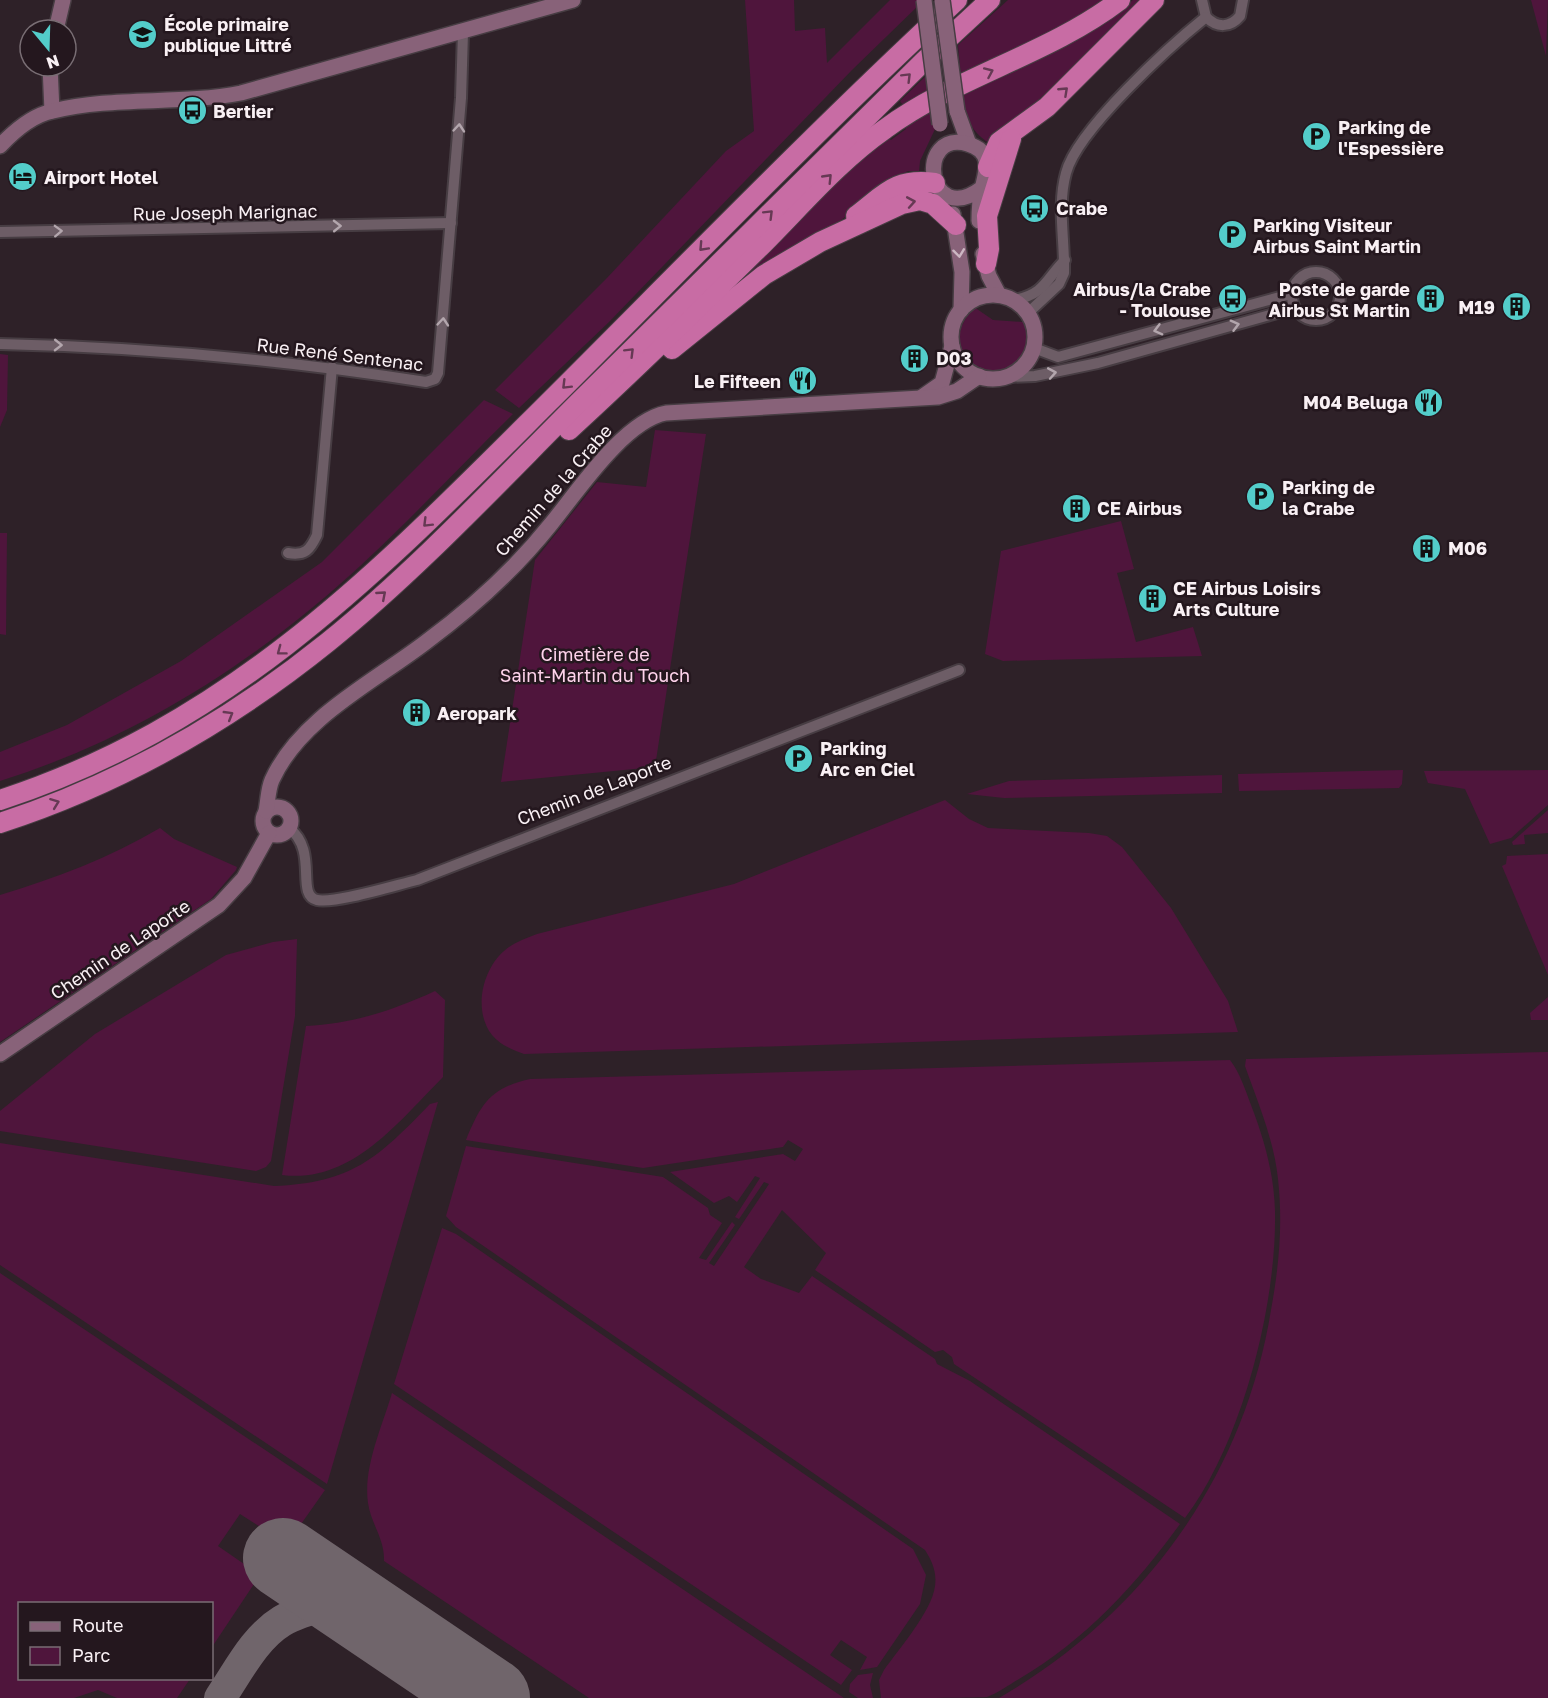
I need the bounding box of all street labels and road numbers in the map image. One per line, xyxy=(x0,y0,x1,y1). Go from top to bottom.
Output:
street label: Rue Joseph Marignac xyxy=(132,199,318,225)
street label: Rue René Sentenac xyxy=(255,333,425,375)
street label: Chemin de la Crabe xyxy=(490,420,616,560)
street label: Chemin de Laporte xyxy=(514,750,674,830)
street label: Chemin de Laporte xyxy=(46,894,194,1004)

